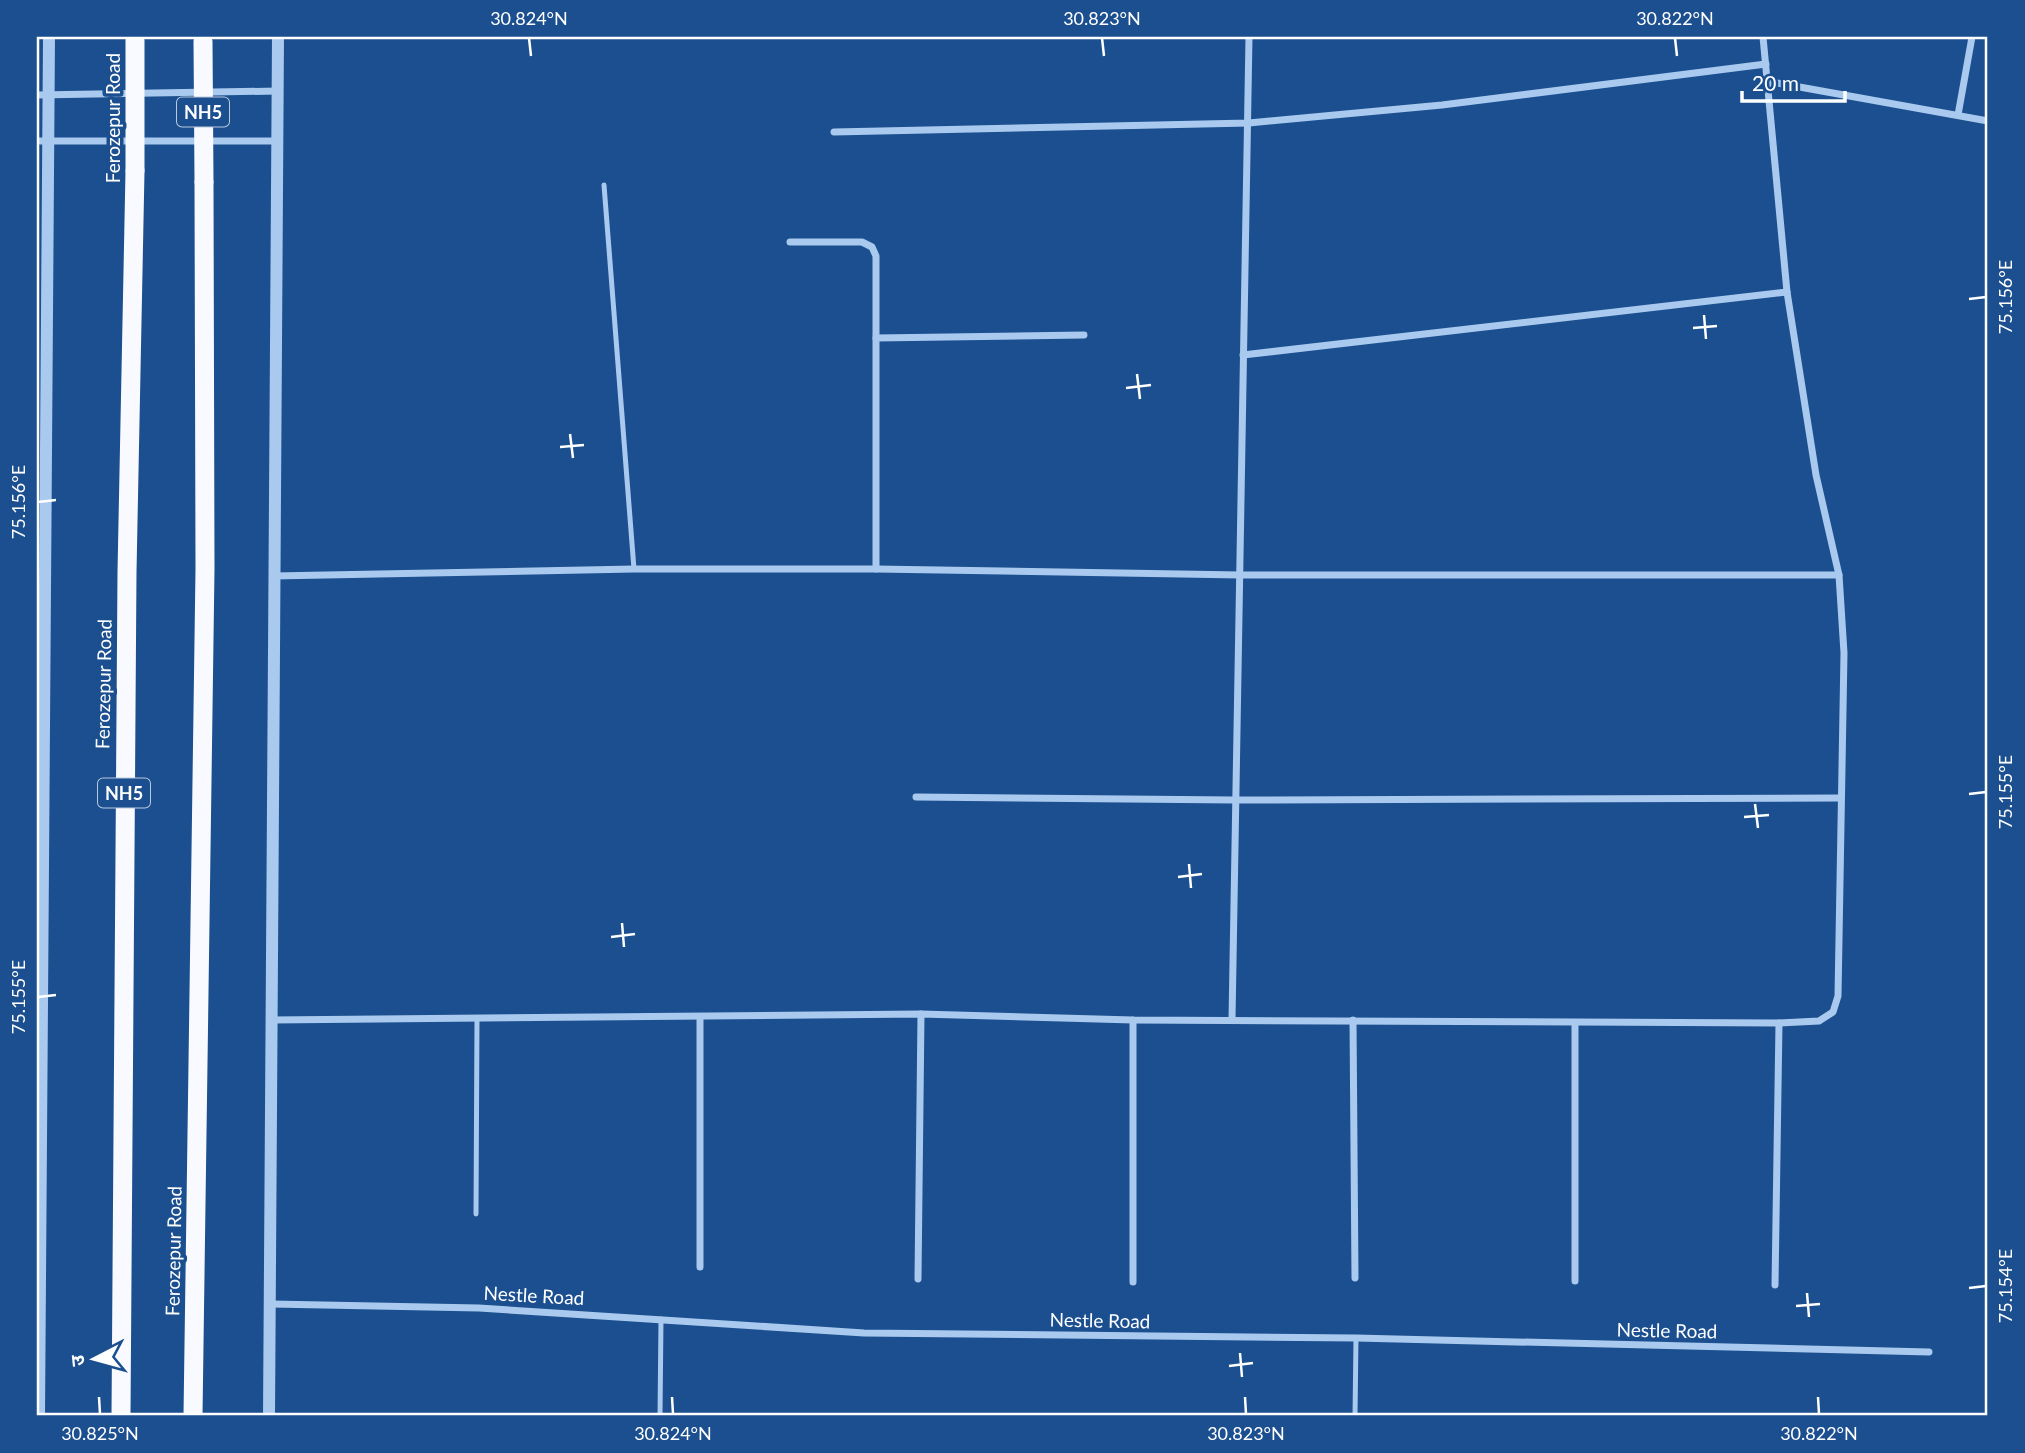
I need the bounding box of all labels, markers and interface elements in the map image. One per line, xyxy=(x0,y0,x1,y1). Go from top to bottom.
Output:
text: 30.824°N xyxy=(490,7,568,29)
text: 30.823°N xyxy=(1063,7,1141,29)
text: 30.822°N xyxy=(1636,7,1714,29)
street label: Ferozepur Road xyxy=(101,53,124,183)
scale bar xyxy=(1742,60,1845,104)
text: 20 m xyxy=(1752,70,1799,95)
road number: NH5 xyxy=(177,98,229,127)
text: 75.156°E xyxy=(1994,260,2016,334)
text: 75.156°E xyxy=(7,465,29,539)
street label: Ferozepur Road xyxy=(90,619,116,749)
text: 75.155°E xyxy=(1994,755,2016,829)
road number: NH5 xyxy=(98,778,150,808)
text: 75.155°E xyxy=(7,960,29,1034)
street label: Ferozepur Road xyxy=(160,1186,186,1316)
text: 75.154°E xyxy=(1994,1249,2016,1323)
street label: Nestle Road xyxy=(483,1281,585,1309)
street label: Nestle Road xyxy=(1049,1308,1151,1332)
street label: Nestle Road xyxy=(1616,1318,1718,1342)
north arrow xyxy=(60,1324,130,1394)
text: उ xyxy=(64,1353,89,1368)
text: 30.825°N xyxy=(61,1422,139,1444)
text: 30.824°N xyxy=(634,1422,712,1444)
text: 30.823°N xyxy=(1207,1422,1285,1444)
text: 30.822°N xyxy=(1780,1422,1858,1444)

